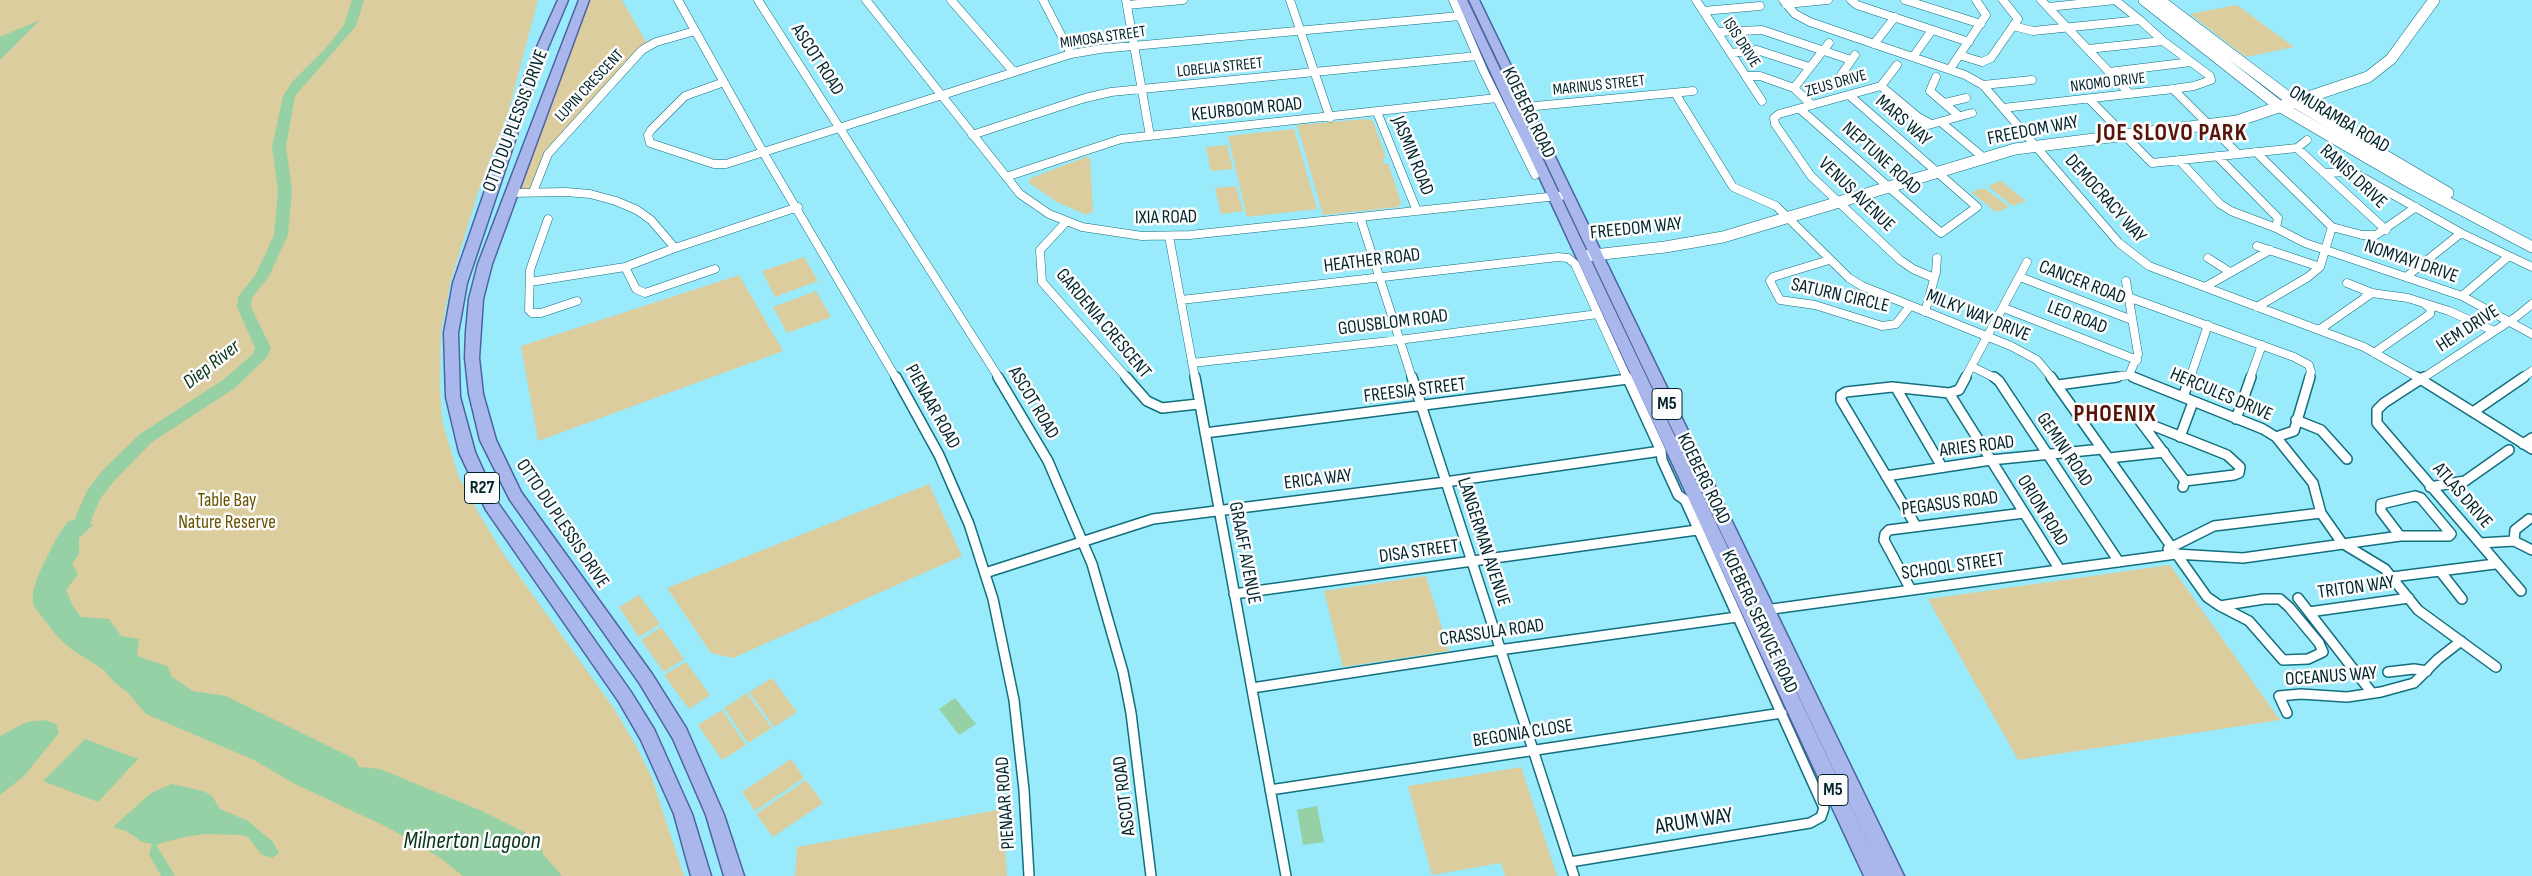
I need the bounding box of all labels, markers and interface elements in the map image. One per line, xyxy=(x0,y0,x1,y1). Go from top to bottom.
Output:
street label: ISIS DRIVE xyxy=(1718,15,1764,71)
street label: ASCOT ROAD xyxy=(786,20,848,100)
street label: MIMOSA STREET xyxy=(1059,22,1147,54)
street label: LUPIN CRESCENT xyxy=(552,46,628,126)
street label: OTTO DU PLESSIS DRIVE xyxy=(478,47,554,195)
street label: LOBELIA STREET xyxy=(1176,54,1264,82)
street label: KOEBERG ROAD xyxy=(1496,64,1560,162)
street label: ZEUS DRIVE xyxy=(1803,66,1869,102)
street label: NKOMO DRIVE xyxy=(2069,69,2147,97)
street label: MARINUS STREET xyxy=(1552,72,1646,100)
street label: OMURAMBA ROAD xyxy=(2285,81,2393,159)
street label: MARS WAY xyxy=(1870,91,1936,151)
street label: KEURBOOM ROAD xyxy=(1190,93,1304,127)
street label: FREEDOM WAY xyxy=(1986,111,2080,151)
street label: JASMIN ROAD xyxy=(1386,113,1438,199)
street label: NEPTUNE ROAD xyxy=(1837,118,1925,200)
district label: JOE SLOVO PARK xyxy=(2095,120,2249,148)
street label: RANISI DRIVE xyxy=(2315,140,2391,214)
street label: DEMOCRACY WAY xyxy=(2059,150,2151,248)
street label: VENUS AVENUE xyxy=(1813,153,1899,237)
street label: IXIA ROAD xyxy=(1135,206,1197,230)
street label: FREEDOM WAY xyxy=(1589,213,1683,245)
street label: NOMYAYI DRIVE xyxy=(2361,235,2461,289)
street label: HEATHER ROAD xyxy=(1322,244,1422,278)
street label: CANCER ROAD xyxy=(2035,256,2129,310)
street label: GARDENIA CRESCENT xyxy=(1050,264,1156,384)
street label: SATURN CIRCLE xyxy=(1789,274,1891,318)
street label: MILKY WAY DRIVE xyxy=(1923,285,2033,347)
street label: LEO ROAD xyxy=(2044,296,2110,340)
street label: HEM DRIVE xyxy=(2432,300,2504,358)
street label: GOUSBLOM ROAD xyxy=(1337,305,1449,341)
water label: Diep River xyxy=(179,335,245,395)
street label: PIENAAR ROAD xyxy=(899,361,965,453)
street label: ASCOT ROAD xyxy=(1002,363,1064,443)
street label: HERCULES DRIVE xyxy=(2166,363,2276,427)
street label: FREESIA STREET xyxy=(1363,373,1467,409)
road number: M5 xyxy=(1652,388,1682,419)
district label: PHOENIX xyxy=(2073,401,2157,429)
street label: GEMINI ROAD xyxy=(2031,409,2097,491)
street label: KOEBERG ROAD xyxy=(1671,430,1735,528)
street label: ARIES ROAD xyxy=(1938,431,2016,463)
street label: OTTO DU PLESSIS DRIVE xyxy=(510,455,614,593)
street label: ATLAS DRIVE xyxy=(2427,458,2497,534)
street label: ERICA WAY xyxy=(1283,465,1353,495)
street label: ORION ROAD xyxy=(2011,471,2073,551)
road number: R27 xyxy=(464,472,500,503)
street label: LANGERMAN AVENUE xyxy=(1451,475,1515,609)
street label: PEGASUS ROAD xyxy=(1900,487,2000,521)
park label: Table Bay Nature Reserve xyxy=(178,490,276,534)
street label: GRAAFF AVENUE xyxy=(1223,500,1265,606)
street label: DISA STREET xyxy=(1378,535,1460,569)
street label: KOEBERG SERVICE ROAD xyxy=(1716,547,1802,697)
street label: SCHOOL STREET xyxy=(1900,549,2006,585)
street label: TRITON WAY xyxy=(2316,571,2396,605)
street label: CRASSULA ROAD xyxy=(1438,614,1546,652)
street label: OCEANUS WAY xyxy=(2284,662,2378,692)
street label: BEGONIA CLOSE xyxy=(1471,715,1575,753)
street label: ASCOT ROAD xyxy=(1109,755,1141,837)
street label: PIENAAR ROAD xyxy=(991,756,1021,850)
road number: M5 xyxy=(1818,774,1848,806)
street label: ARUM WAY xyxy=(1653,803,1735,841)
water label: Milnerton Lagoon xyxy=(403,828,541,856)

